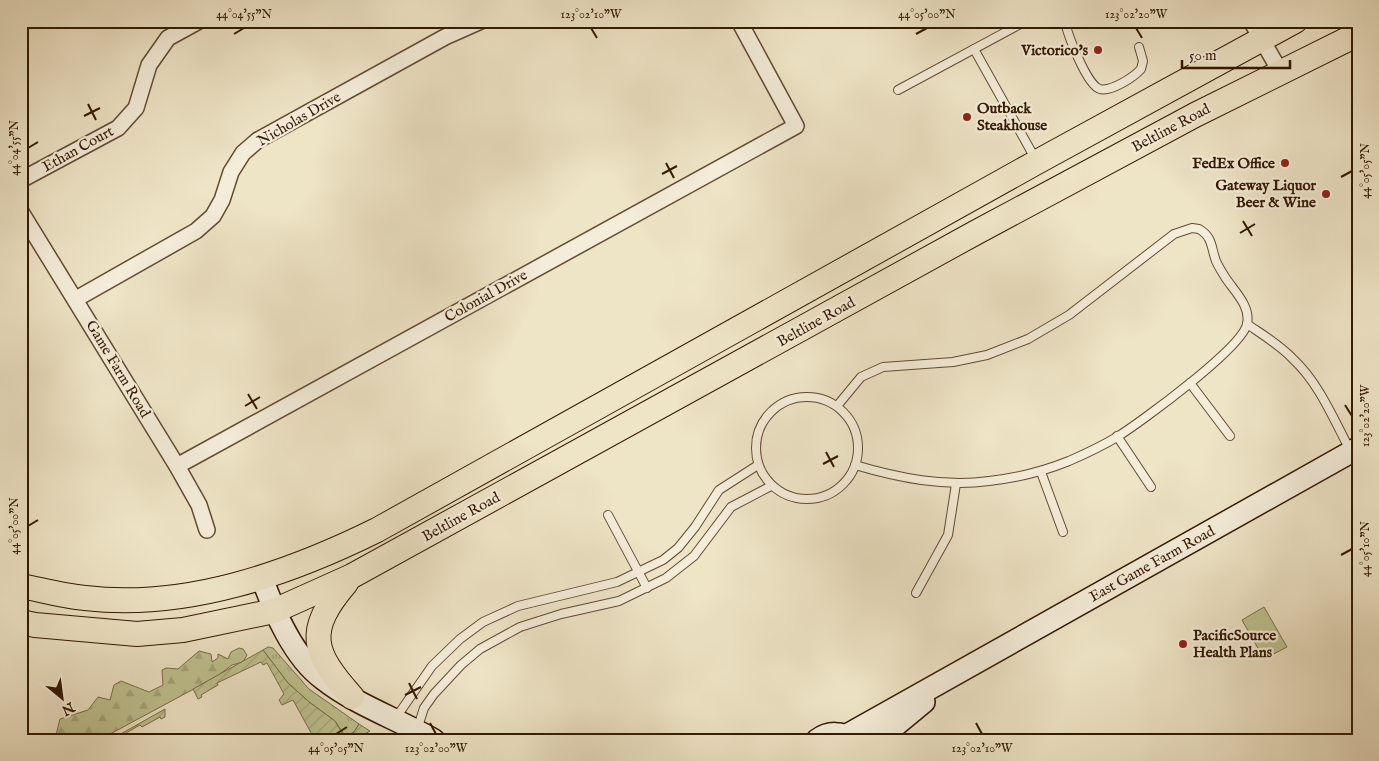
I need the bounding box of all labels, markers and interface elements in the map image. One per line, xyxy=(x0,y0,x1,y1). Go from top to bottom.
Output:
text: 44°04'55"N xyxy=(216,7,272,22)
text: 123°02'10"W xyxy=(561,7,622,22)
text: 44°05'00"N xyxy=(898,7,956,22)
text: 123°02'20"W xyxy=(1105,7,1168,22)
scale bar xyxy=(1182,38,1289,70)
place label: Victorico's xyxy=(1020,41,1089,60)
marker: Victorico's xyxy=(1092,44,1104,56)
text: 50 m xyxy=(1189,46,1217,65)
street label: Nicholas Drive xyxy=(254,87,344,151)
place label: Outback Steakhouse xyxy=(977,99,1047,135)
street label: Beltline Road xyxy=(1128,99,1214,157)
marker: Outback Steakhouse xyxy=(961,111,973,123)
text: 44°04'55"N xyxy=(7,120,22,176)
street label: Ethan Court xyxy=(39,122,117,176)
text: 44°05'05"N xyxy=(1358,143,1373,199)
place label: FedEx Office xyxy=(1192,154,1275,173)
marker: FedEx Office xyxy=(1279,157,1291,169)
place label: Gateway Liquor Beer & Wine xyxy=(1215,176,1316,212)
marker: Gateway Liquor Beer & Wine xyxy=(1320,188,1332,200)
street label: Colonial Drive xyxy=(441,265,531,327)
street label: Beltline Road xyxy=(774,292,859,351)
street label: Game Farm Road xyxy=(81,317,155,422)
text: 123°02'20"W xyxy=(1358,384,1373,447)
street label: Beltline Road xyxy=(419,487,504,546)
text: 44°05'00"N xyxy=(7,497,22,555)
street label: East Game Farm Road xyxy=(1086,521,1219,606)
text: 44°05'10"N xyxy=(1358,521,1373,577)
place label: PacificSource Health Plans xyxy=(1193,626,1276,662)
marker: PacificSource Health Plans xyxy=(1177,638,1189,650)
north arrow xyxy=(38,674,88,724)
text: N xyxy=(58,697,78,719)
text: 44°05'05"N xyxy=(308,741,364,756)
text: 123°02'00"W xyxy=(405,741,468,756)
text: 123°02'10"W xyxy=(952,741,1013,756)

